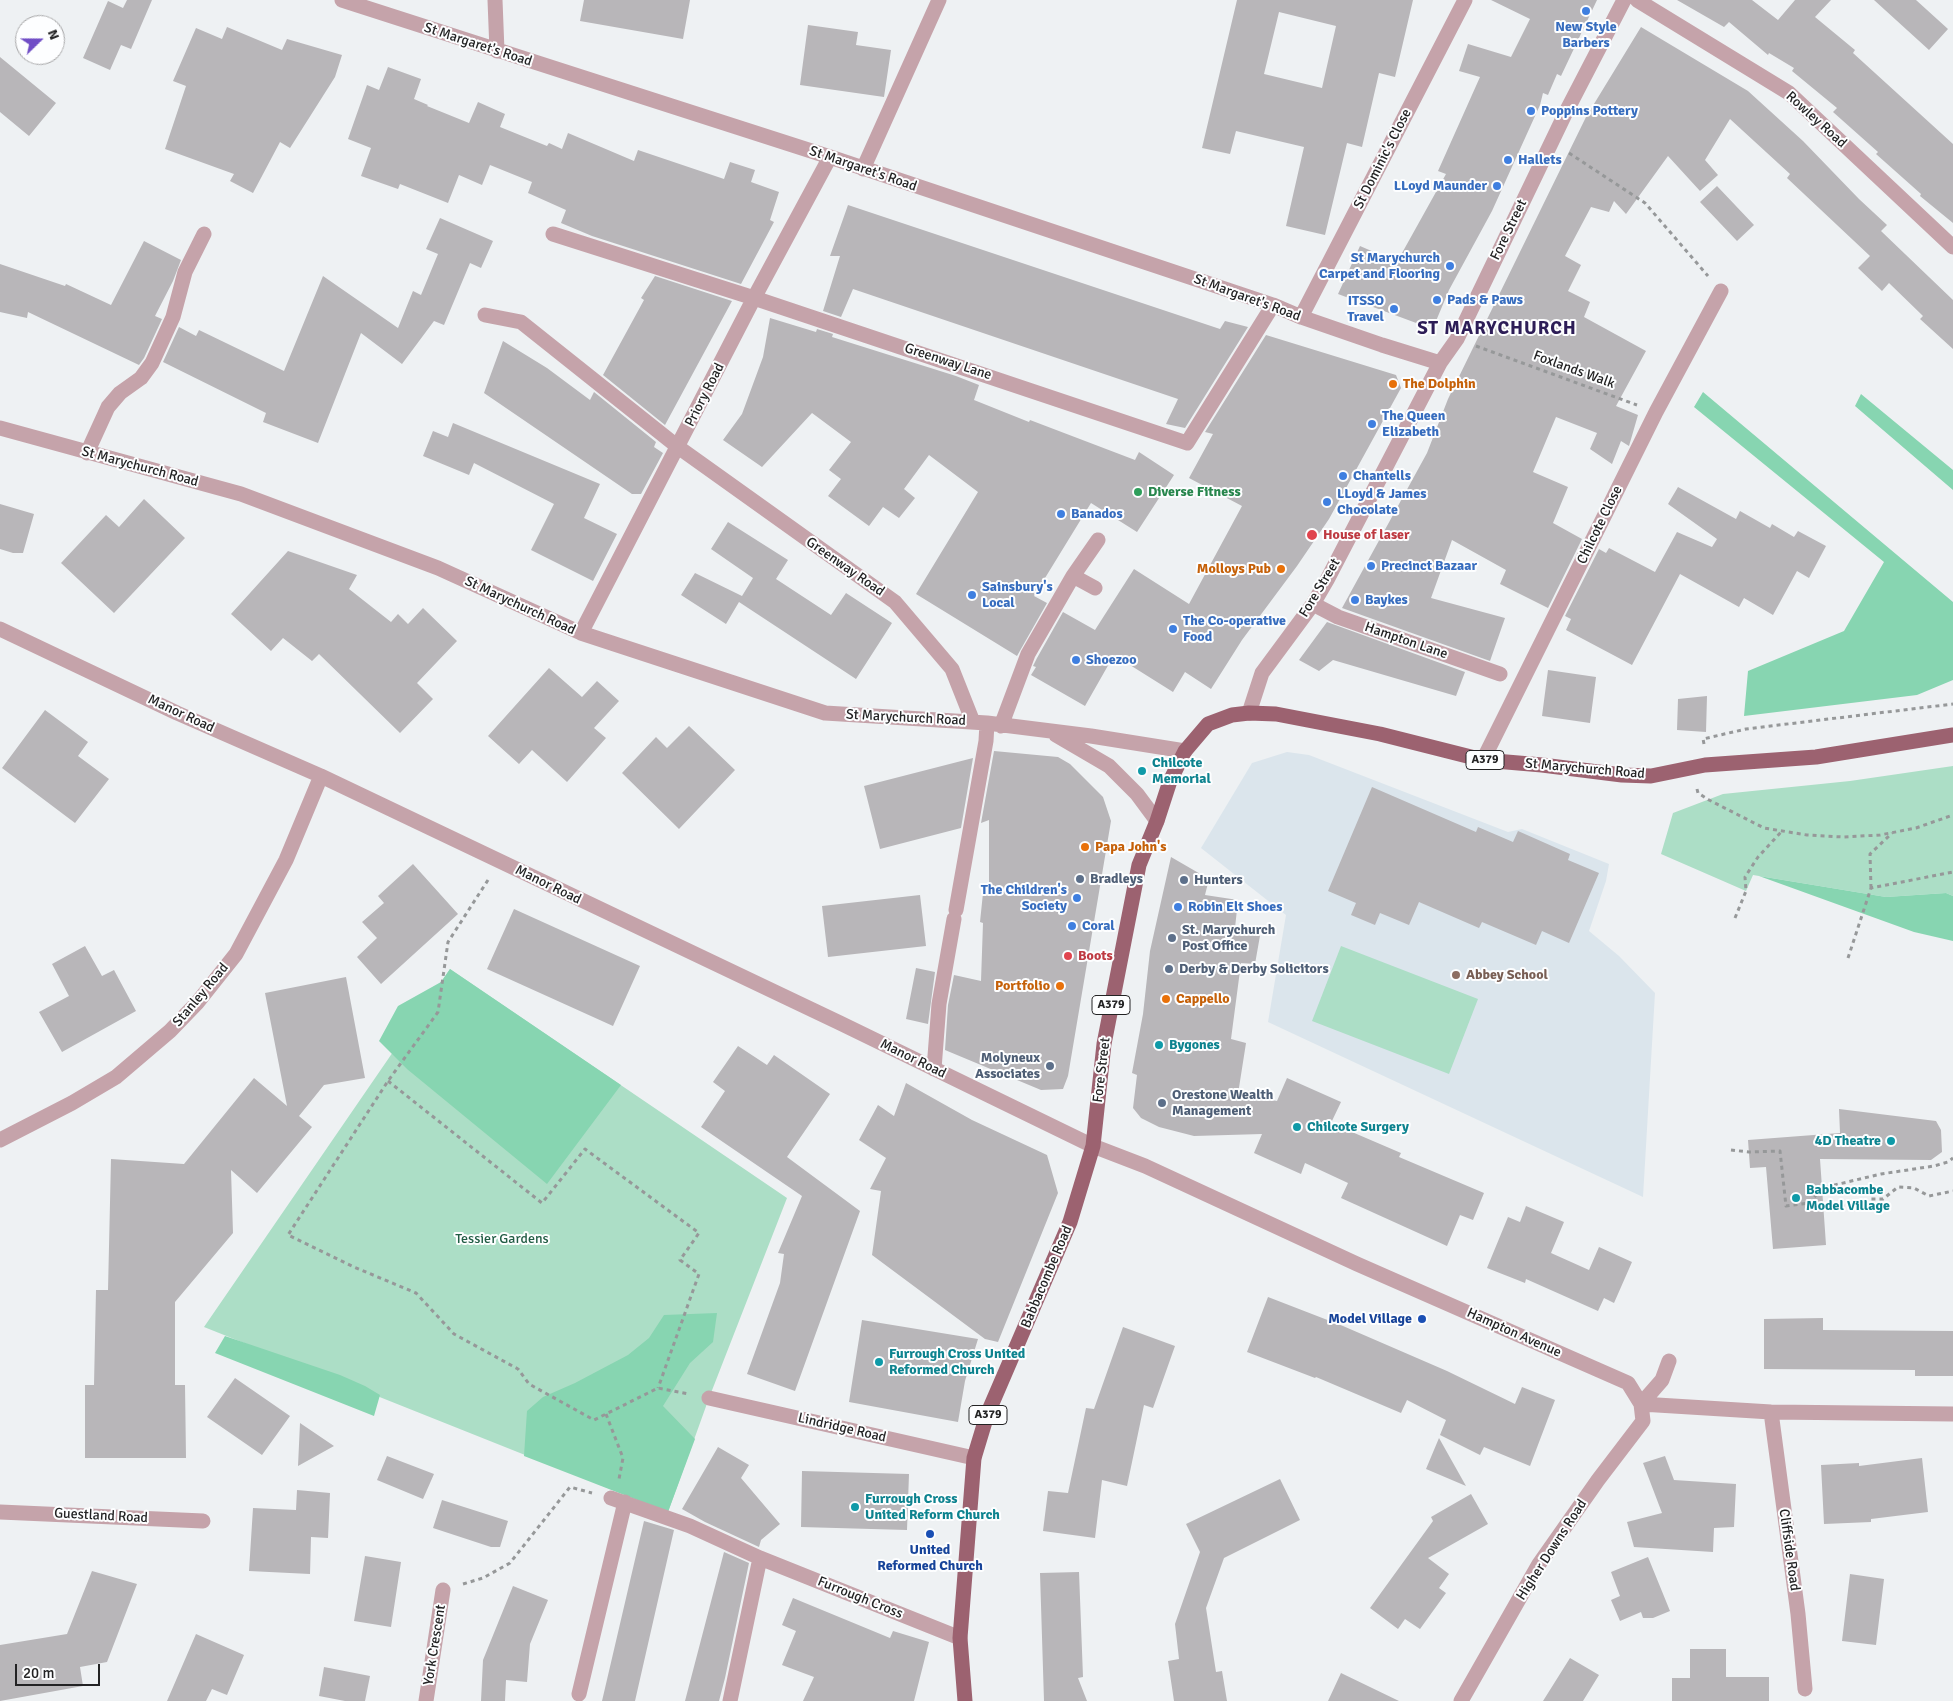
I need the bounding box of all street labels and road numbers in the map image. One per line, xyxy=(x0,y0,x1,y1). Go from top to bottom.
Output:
street label: St Margaret's Road xyxy=(422,20,534,70)
street label: Rowley Road xyxy=(1782,88,1850,152)
street label: St Dominic's Close xyxy=(1351,106,1415,212)
street label: St Margaret's Road xyxy=(807,143,919,195)
street label: Fore Street xyxy=(1487,197,1531,263)
street label: St Margaret's Road xyxy=(1191,271,1303,325)
street label: Greenway Lane xyxy=(902,340,994,384)
street label: Foxlands Walk xyxy=(1531,347,1617,393)
street label: Priory Road xyxy=(682,360,728,430)
street label: St Marychurch Road xyxy=(80,443,200,491)
street label: Chilcote Close xyxy=(1574,483,1626,567)
street label: Greenway Road xyxy=(803,534,887,600)
street label: Fore Street xyxy=(1296,556,1344,620)
street label: St Marychurch Road xyxy=(462,573,578,639)
street label: Hampton Lane xyxy=(1362,619,1450,663)
street label: Manor Road xyxy=(145,691,217,737)
street label: St Marychurch Road xyxy=(846,706,966,730)
road number: A379 xyxy=(1466,750,1504,770)
street label: St Marychurch Road xyxy=(1524,755,1646,783)
street label: Manor Road xyxy=(512,862,584,908)
street label: Stanley Road xyxy=(170,960,232,1030)
road number: A379 xyxy=(1092,996,1130,1014)
street label: Manor Road xyxy=(877,1036,949,1082)
street label: Fore Street xyxy=(1090,1036,1114,1104)
street label: Babbacombe Road xyxy=(1018,1223,1076,1331)
street label: Hampton Avenue xyxy=(1464,1305,1564,1361)
road number: A379 xyxy=(969,1406,1007,1424)
street label: Lindridge Road xyxy=(796,1410,888,1446)
street label: Higher Downs Road xyxy=(1513,1497,1591,1603)
street label: Guestland Road xyxy=(54,1505,148,1527)
street label: Cliffside Road xyxy=(1775,1508,1803,1592)
street label: Furrough Cross xyxy=(815,1573,905,1623)
street label: York Crescent xyxy=(420,1604,450,1686)

